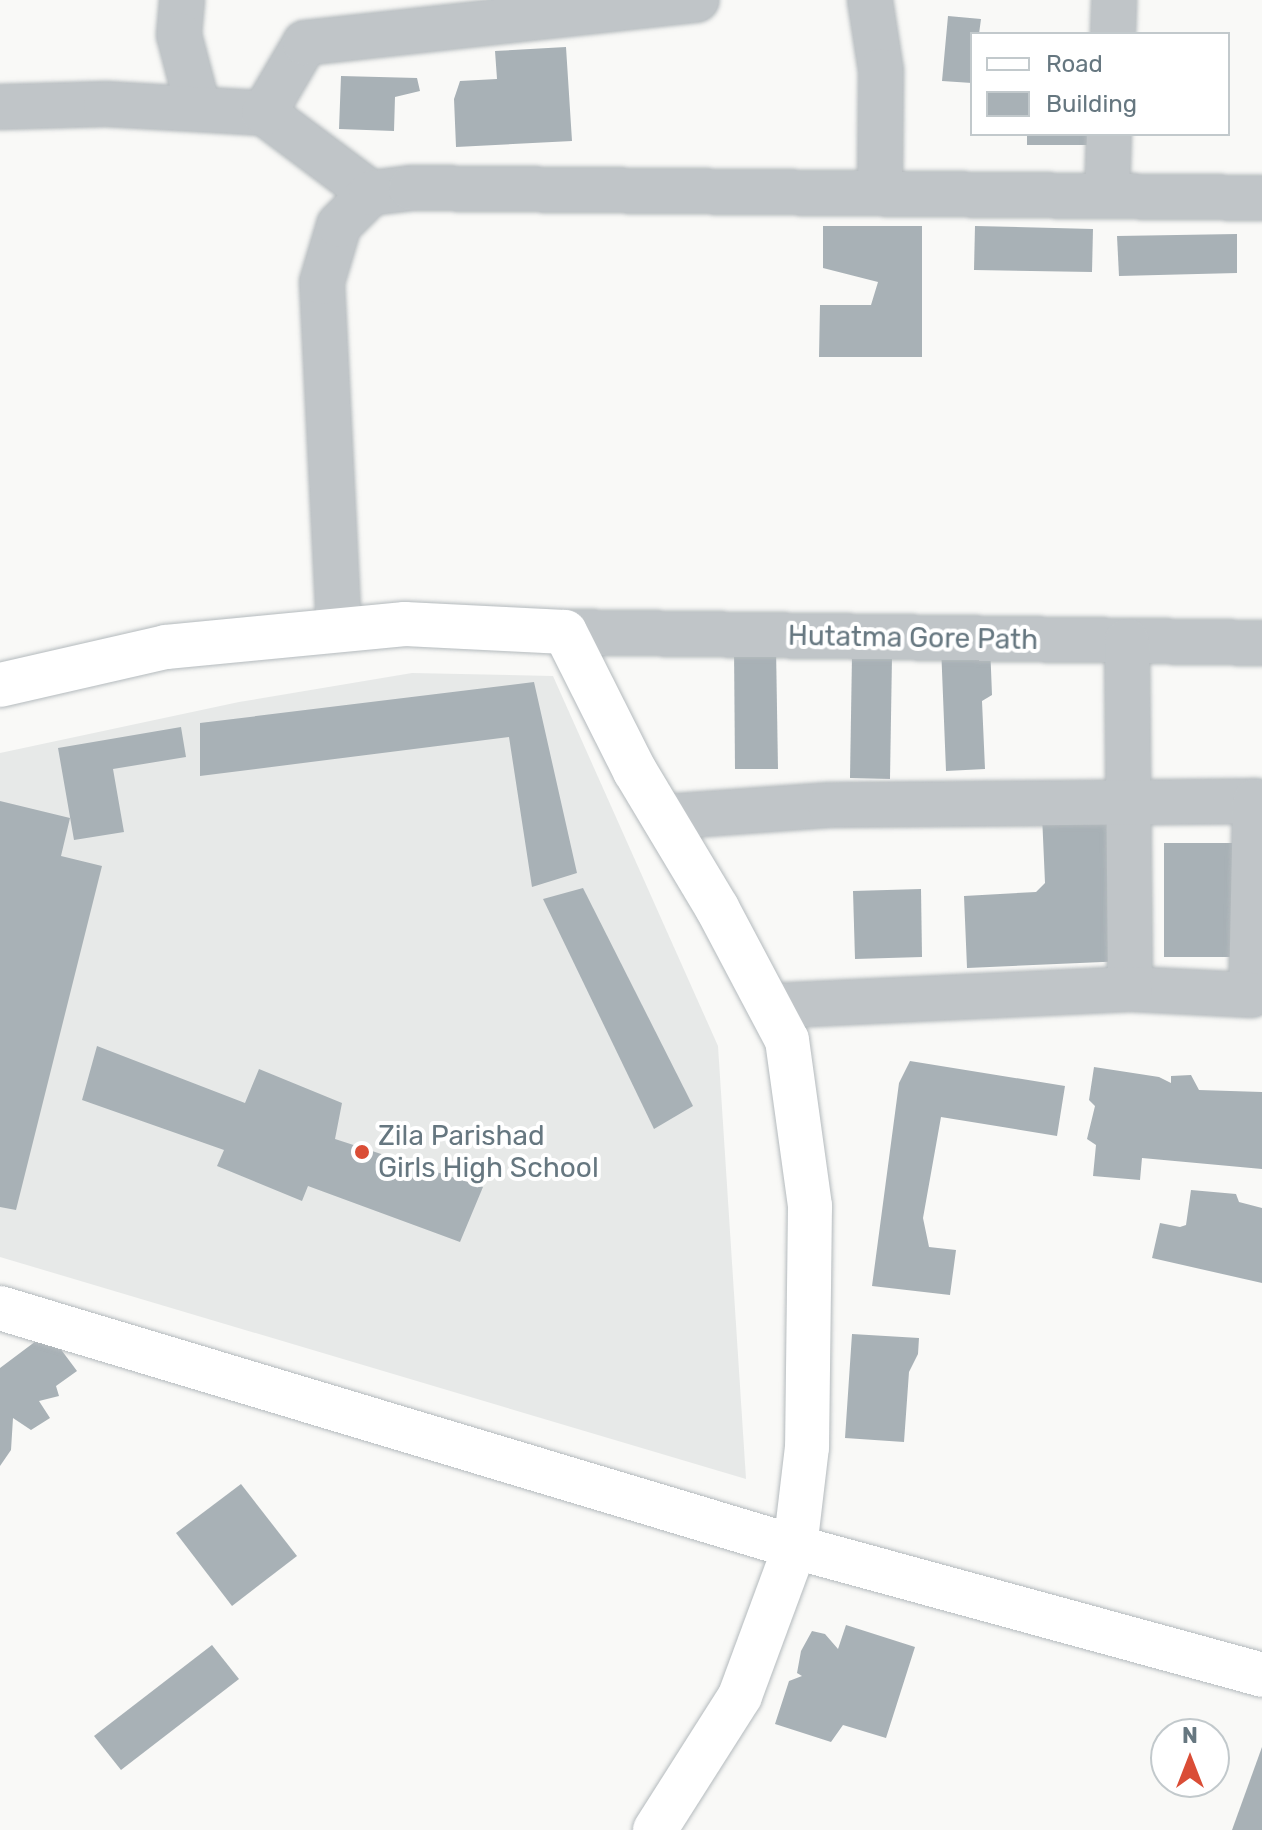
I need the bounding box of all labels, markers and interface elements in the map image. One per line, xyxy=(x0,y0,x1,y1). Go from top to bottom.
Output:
legend xyxy=(970,32,1230,136)
text: Road xyxy=(1046,50,1103,78)
text: Building xyxy=(1046,90,1137,118)
street label: Hutatma Gore Path xyxy=(788,619,1038,657)
place label: Zila Parishad Girls High School xyxy=(378,1119,599,1185)
marker: Zila Parishad Girls High School xyxy=(353,1143,371,1161)
north arrow xyxy=(1150,1718,1230,1798)
text: N xyxy=(1182,1722,1198,1749)

